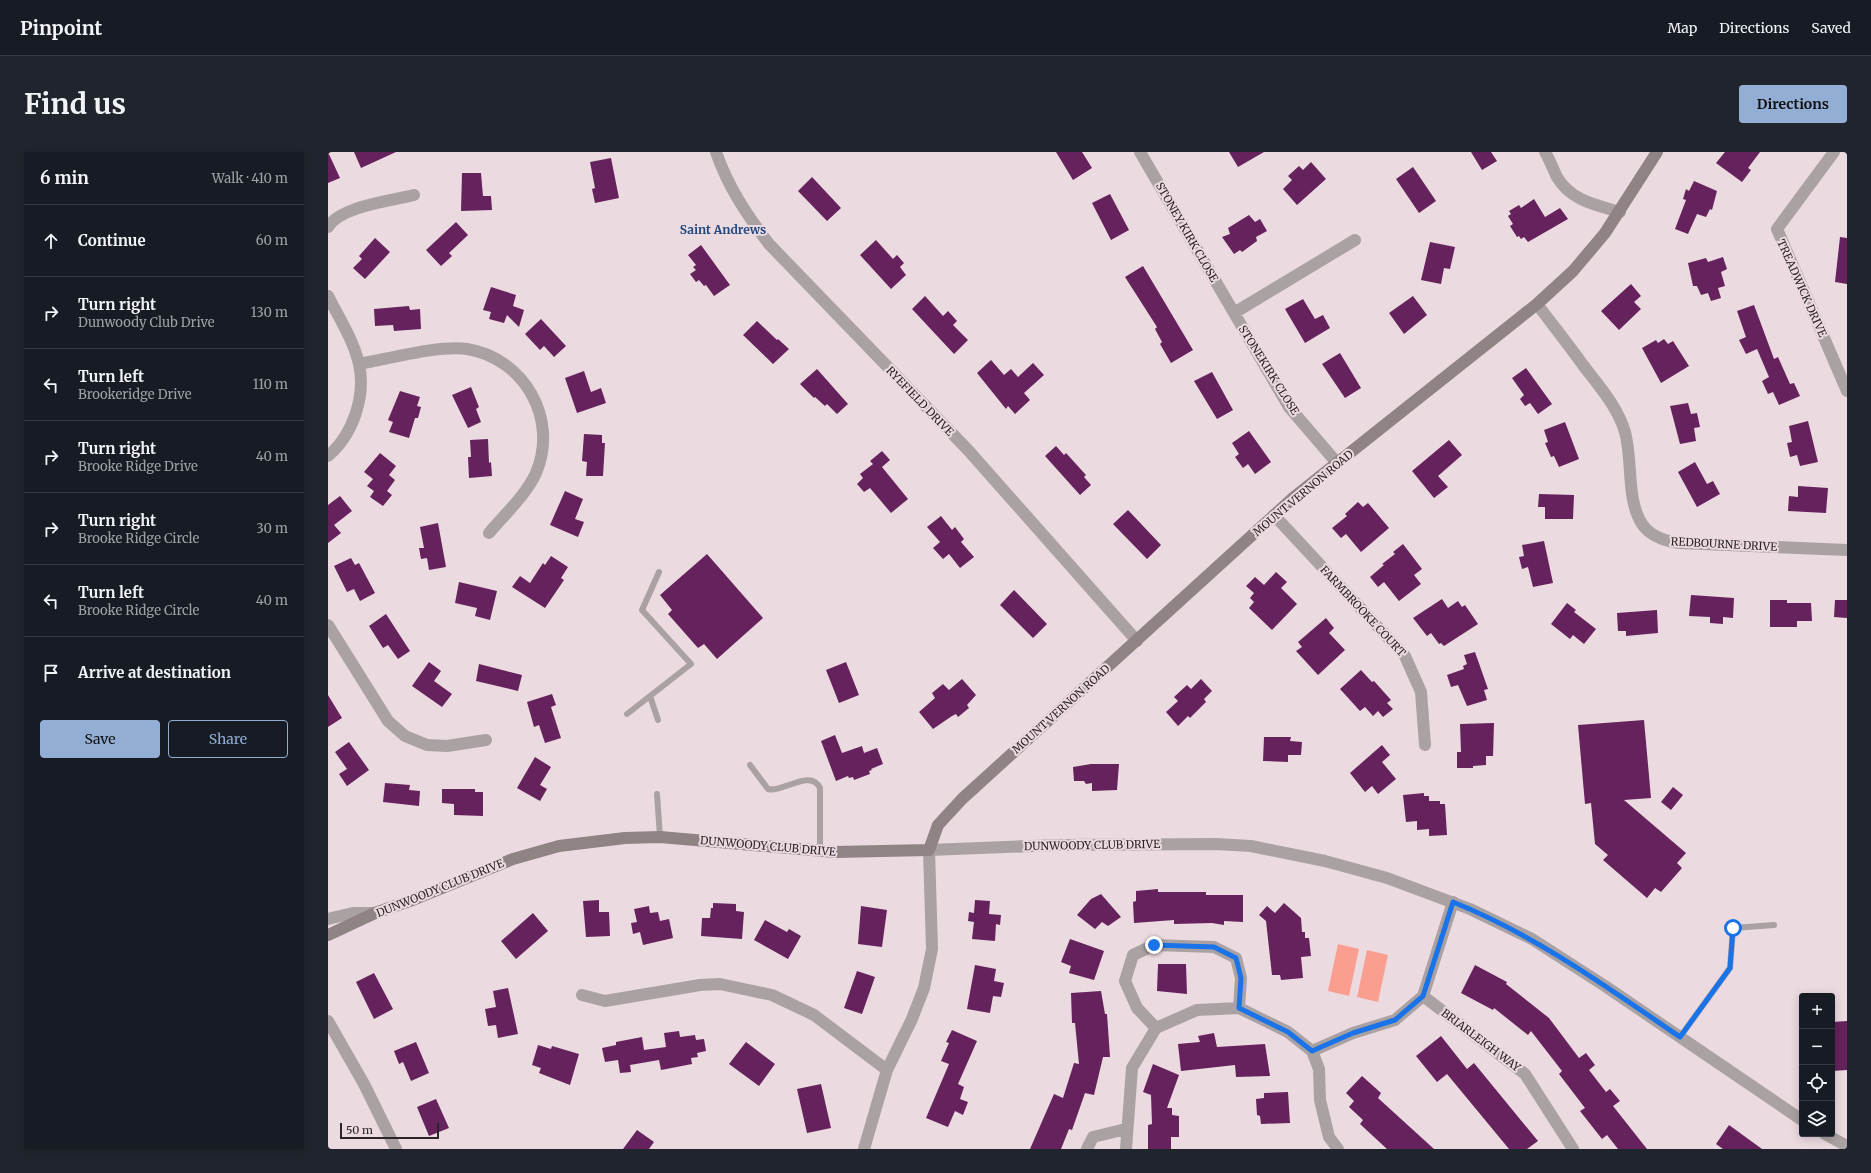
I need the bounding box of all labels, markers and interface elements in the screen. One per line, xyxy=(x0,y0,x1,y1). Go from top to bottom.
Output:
text: Pinpoint xyxy=(20,16,102,40)
text: Map xyxy=(1667,19,1697,37)
text: Directions xyxy=(1719,19,1789,37)
text: Saved xyxy=(1811,19,1851,37)
button: Directions xyxy=(1739,85,1847,123)
text: Find us xyxy=(24,86,126,122)
text: 6 min xyxy=(40,167,89,189)
text: Walk · 410 m xyxy=(212,170,288,187)
street label: STONEY KIRK CLOSE xyxy=(1153,180,1221,284)
district label: Saint Andrews xyxy=(680,222,766,237)
icon: ahead xyxy=(40,230,62,252)
text: Continue xyxy=(78,231,146,250)
text: 60 m xyxy=(256,232,288,249)
street label: TREADWICK DRIVE xyxy=(1774,237,1830,339)
text: Turn right xyxy=(78,295,156,314)
icon: right xyxy=(40,302,62,324)
text: 130 m xyxy=(251,304,288,321)
text: Dunwoody Club Drive xyxy=(78,314,215,331)
street label: STONEKIRK CLOSE xyxy=(1236,323,1302,417)
street label: RYEFIELD DRIVE xyxy=(883,363,957,439)
text: Turn left xyxy=(78,367,144,386)
icon: left xyxy=(40,374,62,396)
text: 110 m xyxy=(253,376,288,393)
text: Brookeridge Drive xyxy=(78,386,191,403)
text: Turn right xyxy=(78,439,156,458)
icon: right xyxy=(40,446,62,468)
street label: MOUNT VERNON ROAD xyxy=(1250,447,1356,539)
text: 40 m xyxy=(256,448,288,465)
text: Brooke Ridge Drive xyxy=(78,458,198,475)
text: Turn right xyxy=(78,511,156,530)
icon: right xyxy=(40,518,62,540)
text: 30 m xyxy=(256,520,288,537)
text: Brooke Ridge Circle xyxy=(78,530,199,547)
street label: REDBOURNE DRIVE xyxy=(1670,534,1778,554)
street label: FARMBROOKE COURT xyxy=(1317,563,1409,660)
text: Turn left xyxy=(78,583,144,602)
icon: left xyxy=(40,590,62,612)
text: 40 m xyxy=(256,592,288,609)
text: Brooke Ridge Circle xyxy=(78,602,199,619)
street label: MOUNT VERNON ROAD xyxy=(1009,661,1113,757)
icon: arrive xyxy=(40,662,62,684)
text: Arrive at destination xyxy=(78,663,231,682)
button: Save xyxy=(40,720,160,758)
button: Share xyxy=(168,720,288,758)
street label: DUNWOODY CLUB DRIVE xyxy=(699,833,837,859)
street label: DUNWOODY CLUB DRIVE xyxy=(1024,837,1160,853)
street label: DUNWOODY CLUB DRIVE xyxy=(374,856,506,920)
route start xyxy=(1724,919,1742,937)
route end xyxy=(1145,936,1163,954)
map controls xyxy=(1799,993,1835,1137)
button: + xyxy=(1799,993,1835,1029)
street label: BRIARLEIGH WAY xyxy=(1439,1006,1524,1075)
button: − xyxy=(1799,1029,1835,1065)
button: locate xyxy=(1799,1065,1835,1101)
button: layers xyxy=(1799,1101,1835,1137)
scale bar xyxy=(340,1121,439,1140)
text: 50 m xyxy=(346,1123,373,1137)

